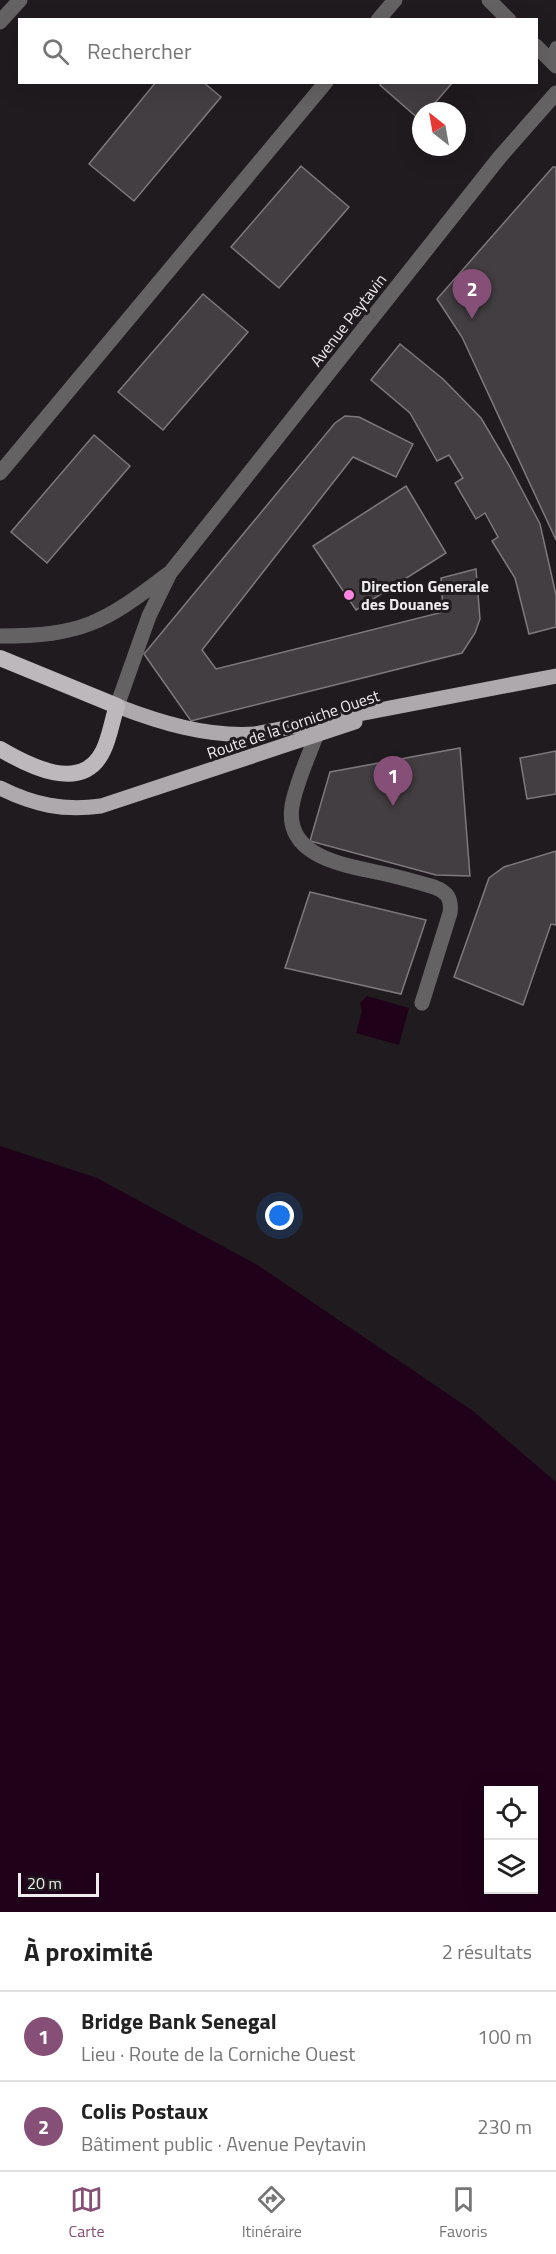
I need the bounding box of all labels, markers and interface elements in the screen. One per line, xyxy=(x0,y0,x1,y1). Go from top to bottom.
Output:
search box xyxy=(18,18,538,84)
text: Rechercher xyxy=(87,34,192,68)
icon: search xyxy=(39,35,72,68)
north arrow xyxy=(412,102,466,156)
street label: Avenue Peytavin xyxy=(304,268,392,372)
pin: 2 xyxy=(452,270,492,319)
place label: Direction Generale des Douanes xyxy=(361,574,489,616)
marker: Direction Generale des Douanes xyxy=(342,588,356,602)
street label: Route de la Corniche Ouest xyxy=(203,683,383,765)
pin: 1 xyxy=(374,756,412,806)
your location xyxy=(265,1201,294,1230)
map controls xyxy=(484,1786,538,1894)
button: locate xyxy=(484,1786,538,1840)
button: layers xyxy=(484,1840,538,1894)
scale bar xyxy=(18,1870,99,1898)
text: 20 m xyxy=(27,1871,62,1895)
text: À proximité xyxy=(24,1932,153,1971)
text: 2 résultats xyxy=(442,1936,532,1967)
text: Bridge Bank Senegal xyxy=(81,2004,277,2038)
text: 1 xyxy=(38,2021,49,2052)
text: 100 m xyxy=(477,2021,532,2052)
text: Lieu · Route de la Corniche Ouest xyxy=(81,2038,355,2069)
text: Colis Postaux xyxy=(81,2094,208,2128)
text: 2 xyxy=(38,2111,49,2142)
text: 230 m xyxy=(477,2111,532,2142)
text: Bâtiment public · Avenue Peytavin xyxy=(81,2128,366,2159)
tab: Carte xyxy=(69,2183,105,2243)
tab: Itinéraire xyxy=(242,2183,302,2243)
tab: Favoris xyxy=(439,2183,487,2243)

